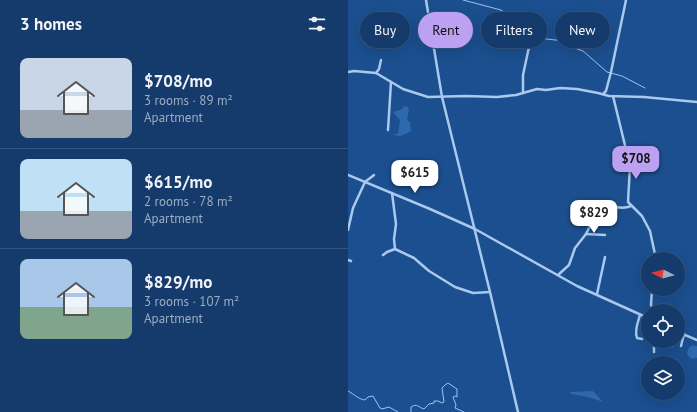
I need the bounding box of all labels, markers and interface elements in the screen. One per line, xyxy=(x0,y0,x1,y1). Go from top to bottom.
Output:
chip: Buy xyxy=(360,12,410,48)
chip: Rent xyxy=(418,12,473,48)
chip: Filters xyxy=(481,12,547,48)
chip: New xyxy=(555,12,610,48)
text: 3 homes xyxy=(20,13,82,35)
icon: filters xyxy=(306,13,328,35)
text: $708/mo xyxy=(144,70,212,92)
icon: home xyxy=(52,74,100,122)
text: 3 rooms · 89 m² xyxy=(144,92,233,109)
text: Apartment xyxy=(144,109,203,126)
pin: $708 xyxy=(612,146,660,180)
text: $708 xyxy=(621,150,651,167)
pin: $615 xyxy=(391,160,439,194)
text: $615 xyxy=(400,164,430,181)
text: $615/mo xyxy=(144,171,212,193)
icon: home xyxy=(52,175,100,223)
text: 2 rooms · 78 m² xyxy=(144,193,233,210)
pin: $829 xyxy=(570,200,618,234)
text: $829 xyxy=(579,204,609,221)
text: Apartment xyxy=(144,210,203,227)
north arrow xyxy=(641,252,685,296)
map controls xyxy=(641,252,685,400)
text: $829/mo xyxy=(144,271,212,293)
icon: home xyxy=(52,275,100,323)
text: 3 rooms · 107 m² xyxy=(144,293,239,310)
button: locate xyxy=(641,304,685,348)
text: Apartment xyxy=(144,310,203,327)
button: layers xyxy=(641,356,685,400)

